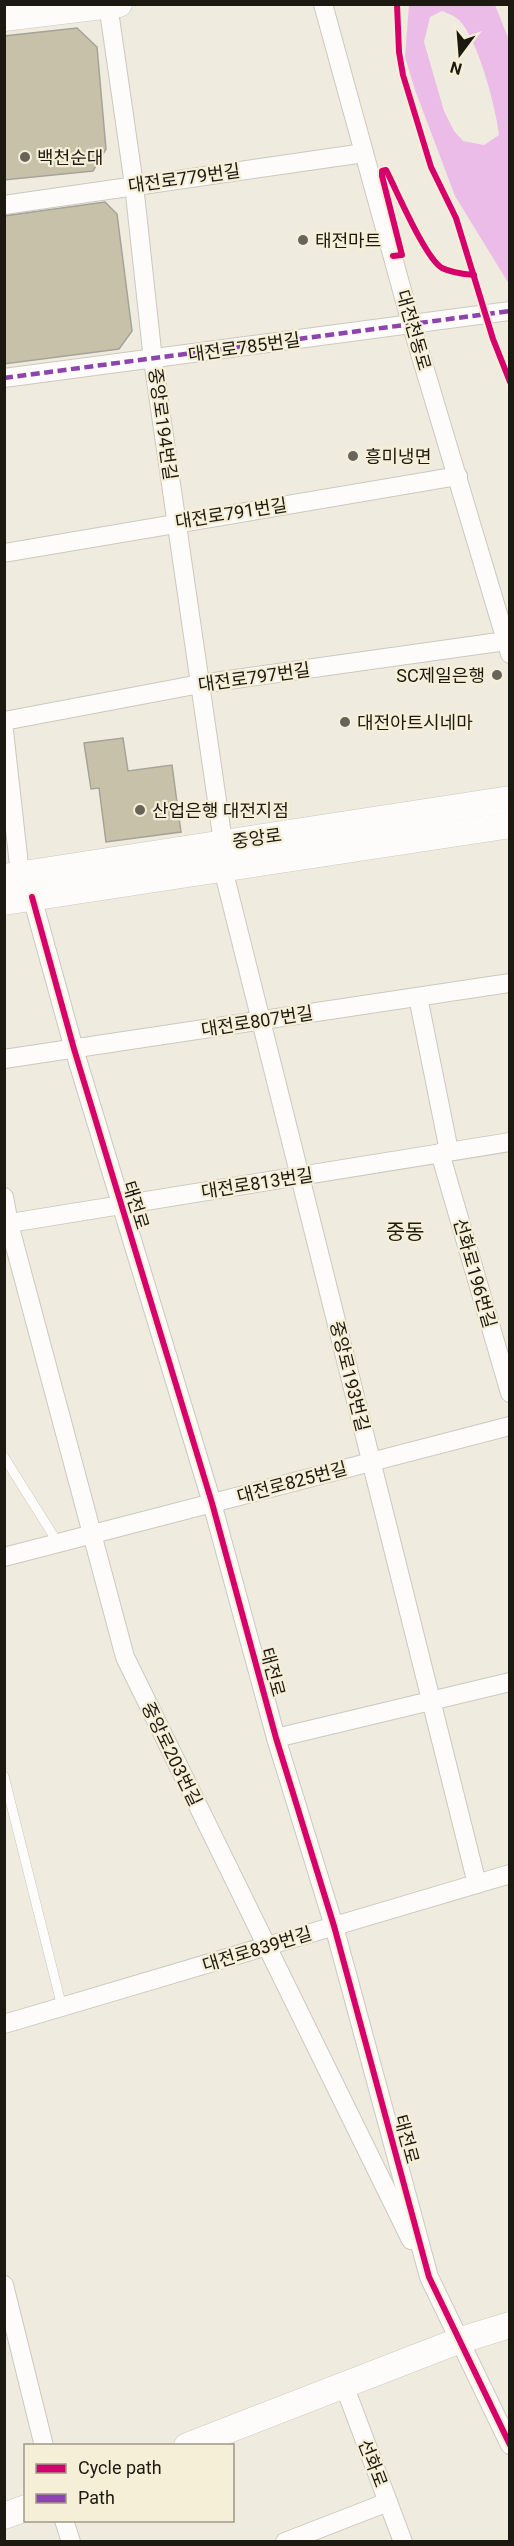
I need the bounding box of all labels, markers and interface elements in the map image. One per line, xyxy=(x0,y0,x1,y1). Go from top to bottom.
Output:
north arrow xyxy=(430,24,490,84)
text: N xyxy=(448,57,464,79)
place label: 백천순대 xyxy=(37,147,103,168)
marker: 백천순대 xyxy=(18,150,32,164)
street label: 대전로779번길 xyxy=(127,160,241,196)
place label: 태전마트 xyxy=(315,230,381,251)
marker: 태전마트 xyxy=(296,233,310,247)
street label: 대전천동로 xyxy=(392,287,436,373)
street label: 대전로785번길 xyxy=(187,329,301,365)
street label: 중앙로194번길 xyxy=(145,367,181,481)
place label: 흥미냉면 xyxy=(365,446,431,467)
marker: 흥미냉면 xyxy=(346,449,360,463)
street label: 대전로791번길 xyxy=(173,494,289,532)
street label: 대전로797번길 xyxy=(197,659,311,695)
place label: SC제일은행 xyxy=(396,665,485,686)
marker: SC제일은행 xyxy=(490,668,504,682)
place label: 대전아트시네마 xyxy=(357,712,473,733)
marker: 대전아트시네마 xyxy=(338,715,352,729)
place label: 산업은행 대전지점 xyxy=(152,800,289,821)
marker: 산업은행 대전지점 xyxy=(133,803,147,817)
street label: 중앙로 xyxy=(231,824,283,852)
street label: 대전로807번길 xyxy=(199,1002,315,1040)
street label: 대전로813번길 xyxy=(199,1164,315,1202)
street label: 태전로 xyxy=(119,1178,153,1232)
street label: 선화로196번길 xyxy=(449,1216,501,1330)
district label: 중동 xyxy=(386,1220,424,1244)
street label: 중앙로193번길 xyxy=(326,1319,374,1433)
street label: 대전로825번길 xyxy=(235,1457,349,1507)
street label: 태전로 xyxy=(256,1645,290,1699)
street label: 중앙로203번길 xyxy=(138,1699,206,1809)
street label: 대전로839번길 xyxy=(200,1922,314,1976)
street label: 태전로 xyxy=(390,2112,424,2166)
street label: 선화로 xyxy=(354,2436,392,2490)
legend xyxy=(24,2444,234,2522)
text: Cycle path xyxy=(78,2457,162,2478)
text: Path xyxy=(78,2487,115,2508)

